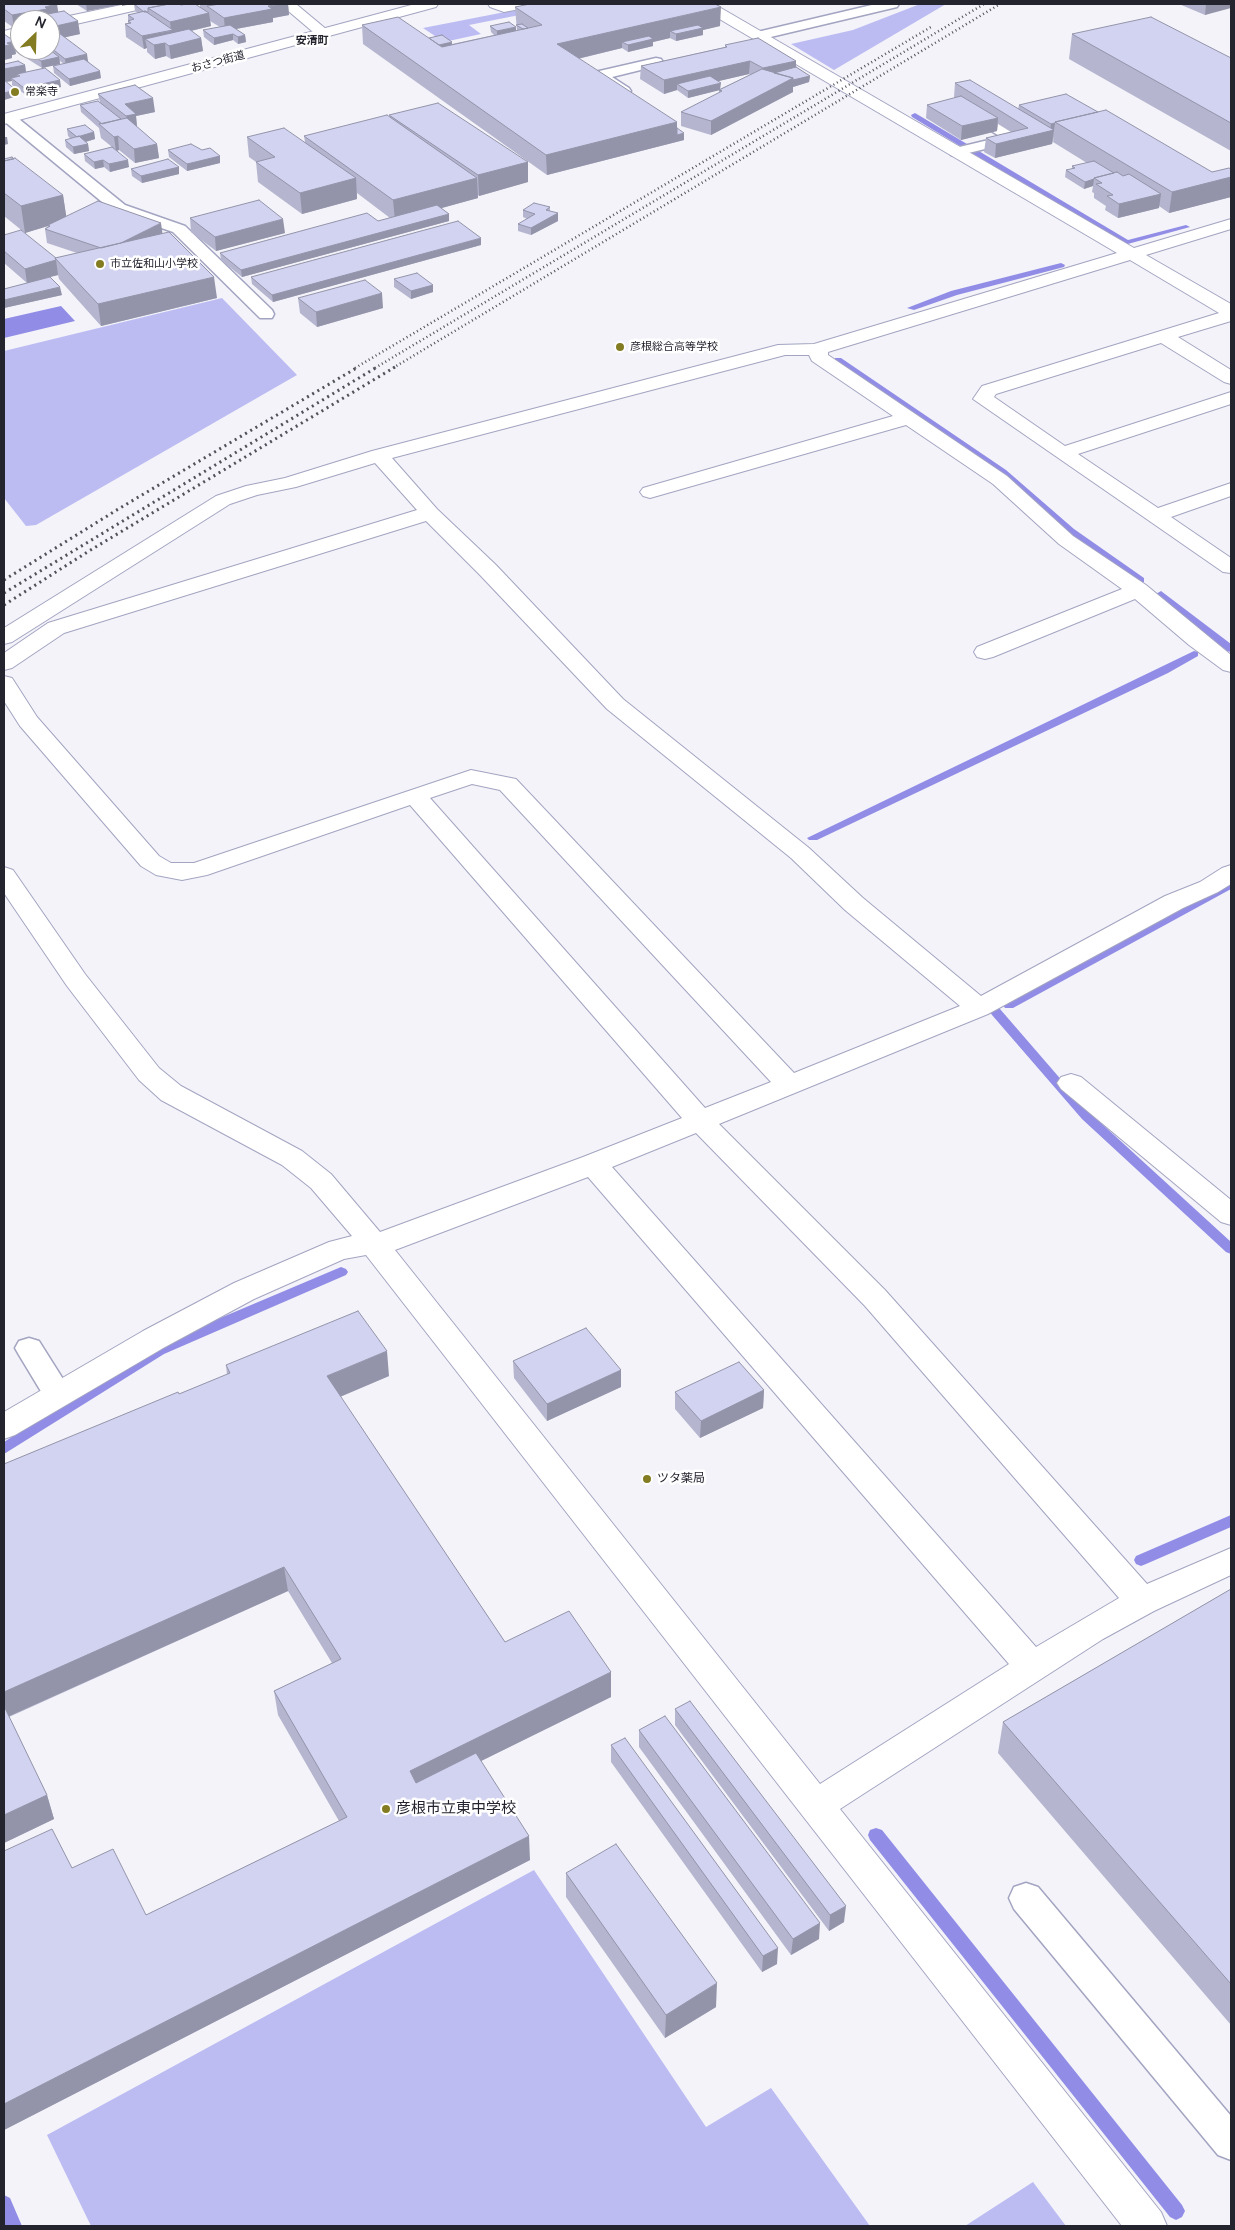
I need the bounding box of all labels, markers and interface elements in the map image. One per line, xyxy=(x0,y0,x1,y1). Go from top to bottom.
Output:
north arrow xyxy=(10,10,60,60)
text: N xyxy=(32,11,49,32)
district label: 安清町 xyxy=(296,34,328,48)
street label: おさつ街道 xyxy=(190,49,246,75)
place label: 常楽寺 xyxy=(25,85,58,99)
marker: 常楽寺 xyxy=(9,86,21,98)
place label: 市立佐和山小学校 xyxy=(110,257,198,271)
marker: 市立佐和山小学校 xyxy=(94,258,106,270)
place label: 彦根総合高等学校 xyxy=(630,340,718,354)
marker: 彦根総合高等学校 xyxy=(614,341,626,353)
place label: ツタ薬局 xyxy=(657,1472,705,1486)
marker: ツタ薬局 xyxy=(641,1473,653,1485)
place label: 彦根市立東中学校 xyxy=(396,1800,516,1818)
marker: 彦根市立東中学校 xyxy=(380,1803,392,1815)

